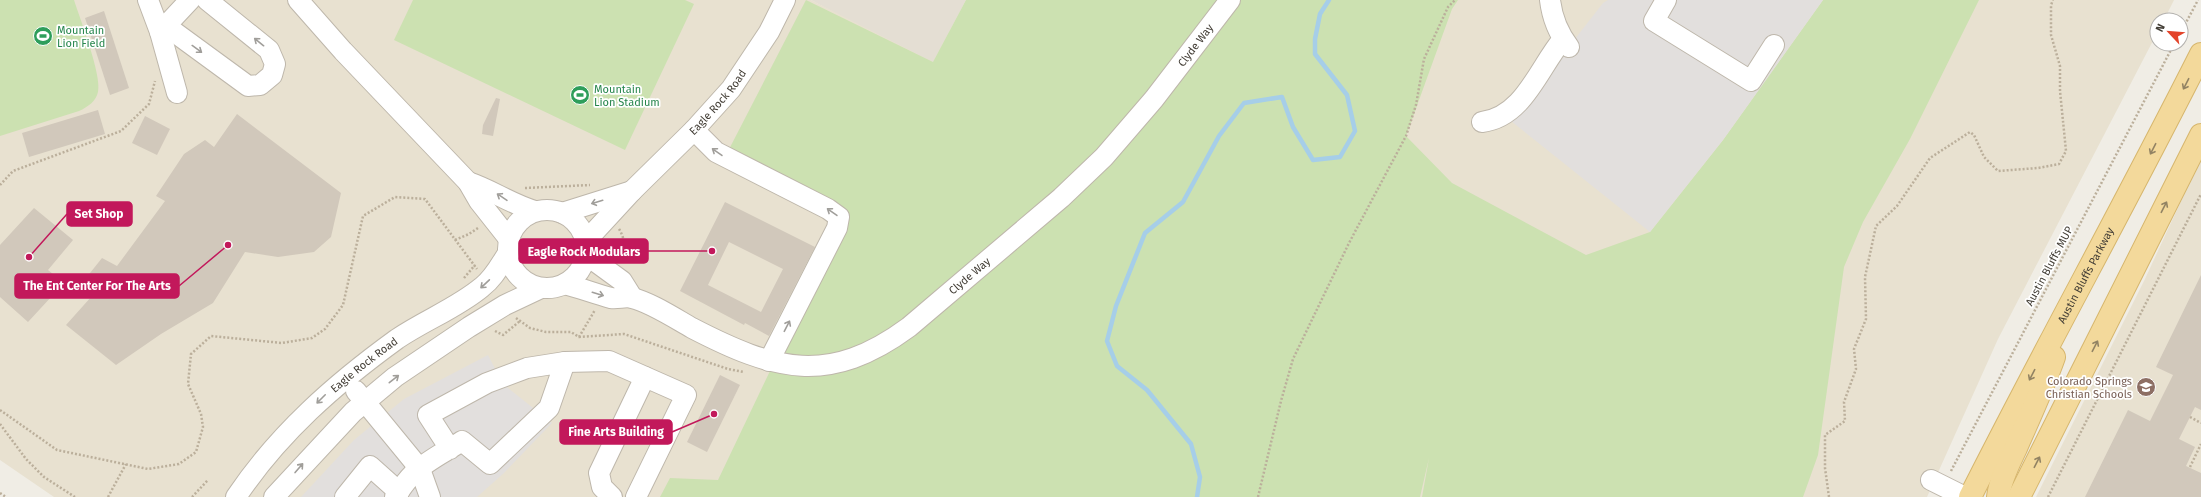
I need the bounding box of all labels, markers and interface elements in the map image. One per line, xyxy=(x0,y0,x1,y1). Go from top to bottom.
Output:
north arrow xyxy=(2149,12,2189,52)
street label: Clyde Way xyxy=(1175,21,1216,69)
text: N xyxy=(2153,22,2168,34)
place label: Mountain Lion Field xyxy=(57,24,105,50)
sports icon: Mountain Lion Field xyxy=(32,25,54,47)
one-way arrow xyxy=(254,37,265,46)
one-way arrow xyxy=(192,45,203,53)
street label: Eagle Rock Road xyxy=(687,67,749,138)
one-way arrow xyxy=(2181,78,2189,90)
place label: Mountain Lion Stadium xyxy=(594,83,660,109)
sports icon: Mountain Lion Stadium xyxy=(569,84,591,106)
one-way arrow xyxy=(2148,143,2156,155)
one-way arrow xyxy=(712,148,723,156)
one-way arrow xyxy=(496,193,507,201)
one-way arrow xyxy=(591,198,603,206)
one-way arrow xyxy=(2161,201,2168,213)
callout: Set Shop xyxy=(67,202,132,226)
text: Set Shop xyxy=(75,207,123,221)
one-way arrow xyxy=(827,208,838,216)
street label: Austin Bluffs MUP xyxy=(2023,224,2076,308)
street label: Austin Bluffs Parkway xyxy=(2055,225,2117,326)
callout: Eagle Rock Modulars xyxy=(519,239,648,263)
text: Eagle Rock Modulars xyxy=(528,245,641,259)
street label: Clyde Way xyxy=(946,255,993,297)
callout: The Ent Center For The Arts xyxy=(15,274,179,298)
text: The Ent Center For The Arts xyxy=(23,279,171,293)
one-way arrow xyxy=(480,279,490,289)
one-way arrow xyxy=(591,291,604,298)
one-way arrow xyxy=(784,320,791,332)
street label: Eagle Rock Road xyxy=(328,335,400,395)
one-way arrow xyxy=(2092,340,2099,352)
one-way arrow xyxy=(2028,368,2035,380)
one-way arrow xyxy=(388,374,399,383)
place label: Colorado Springs Christian Schools xyxy=(2046,375,2132,401)
school or university icon: Colorado Springs Christian Schools xyxy=(2135,376,2157,398)
one-way arrow xyxy=(316,394,326,403)
callout: Fine Arts Building xyxy=(560,420,672,444)
text: Fine Arts Building xyxy=(568,425,664,439)
one-way arrow xyxy=(2033,456,2041,468)
one-way arrow xyxy=(295,462,304,473)

